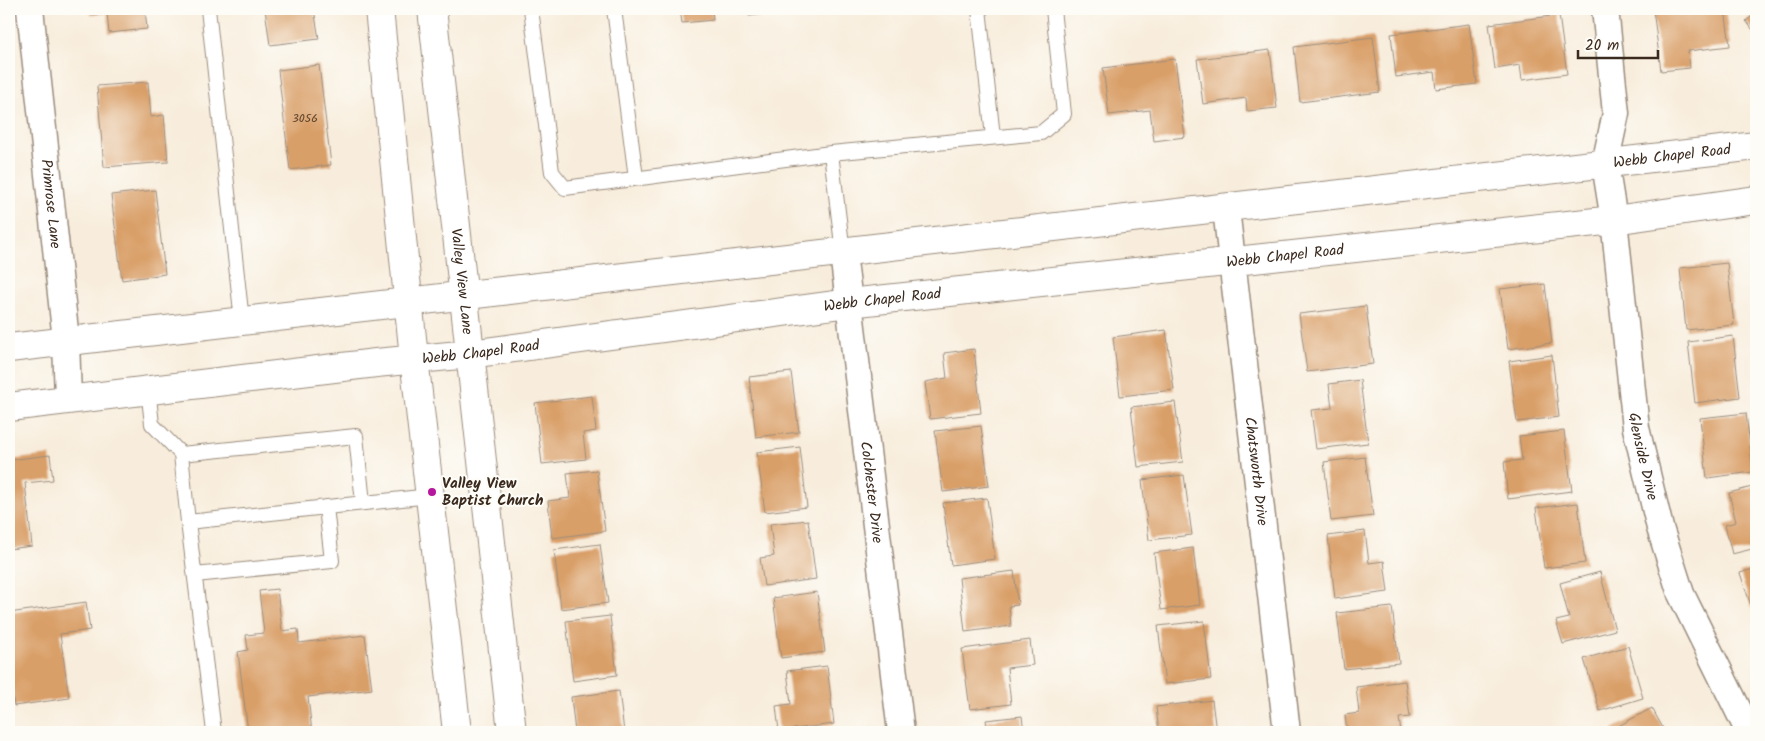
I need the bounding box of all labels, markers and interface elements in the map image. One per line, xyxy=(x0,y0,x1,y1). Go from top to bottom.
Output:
scale bar xyxy=(1578,28,1658,60)
text: 20 m xyxy=(1585,34,1619,58)
house number: 3056 xyxy=(292,109,318,128)
street label: Webb Chapel Road xyxy=(1612,138,1733,175)
street label: Primrose Lane xyxy=(33,158,67,250)
street label: Valley View Lane xyxy=(443,227,479,336)
street label: Webb Chapel Road xyxy=(1225,238,1346,275)
street label: Webb Chapel Road xyxy=(822,282,943,319)
street label: Webb Chapel Road xyxy=(421,334,542,372)
street label: Glenside Drive xyxy=(1621,412,1664,503)
street label: Chatsworth Drive xyxy=(1237,416,1274,527)
street label: Colchester Drive xyxy=(853,440,889,545)
place label: Valley View Baptist Church xyxy=(442,472,544,513)
marker: Valley View Baptist Church xyxy=(426,486,438,498)

